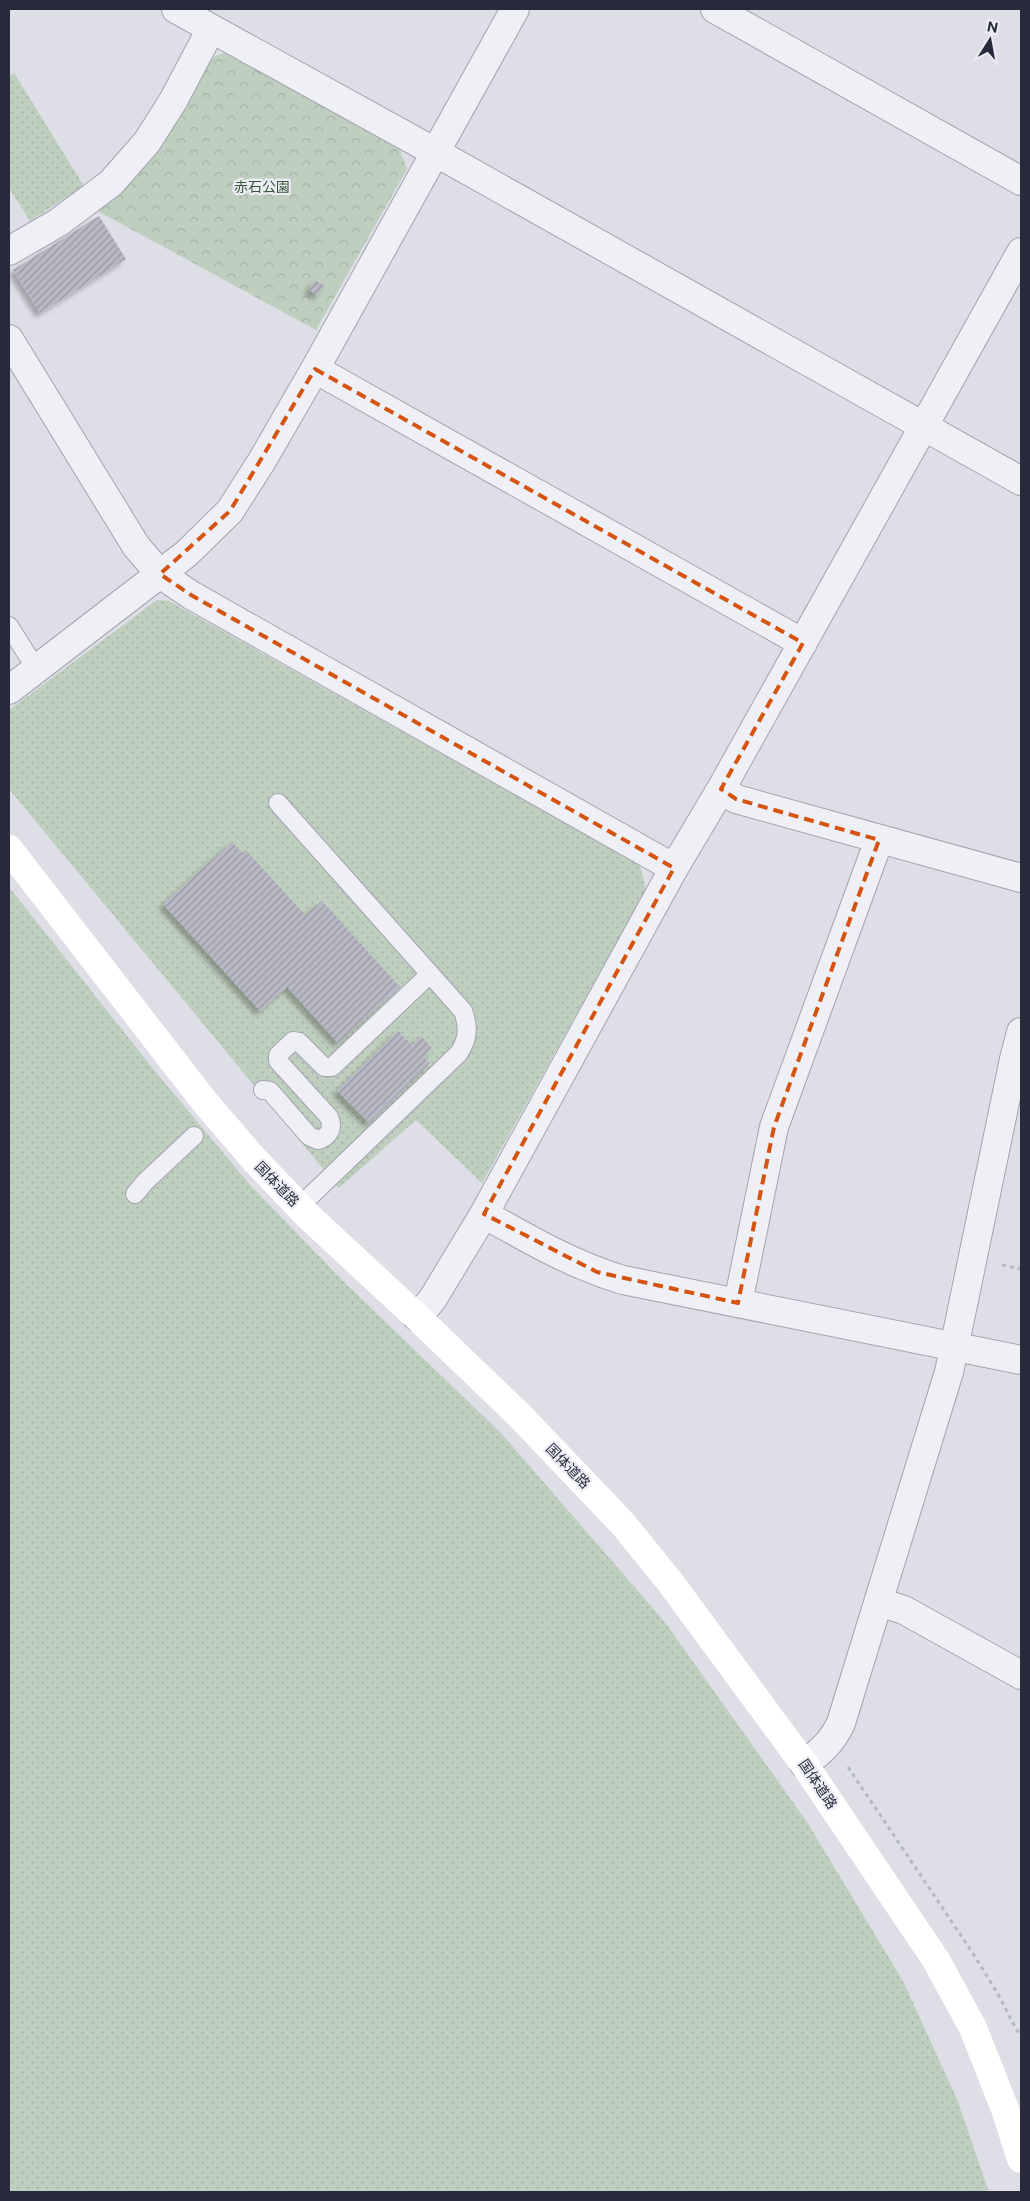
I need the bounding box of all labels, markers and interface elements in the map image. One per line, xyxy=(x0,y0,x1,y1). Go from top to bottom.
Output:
north arrow xyxy=(965,15,1015,65)
text: N xyxy=(986,18,999,36)
park label: 赤石公園 xyxy=(234,179,290,195)
street label: 国体道路 xyxy=(252,1158,302,1210)
street label: 国体道路 xyxy=(543,1440,593,1492)
street label: 国体道路 xyxy=(796,1756,840,1812)

